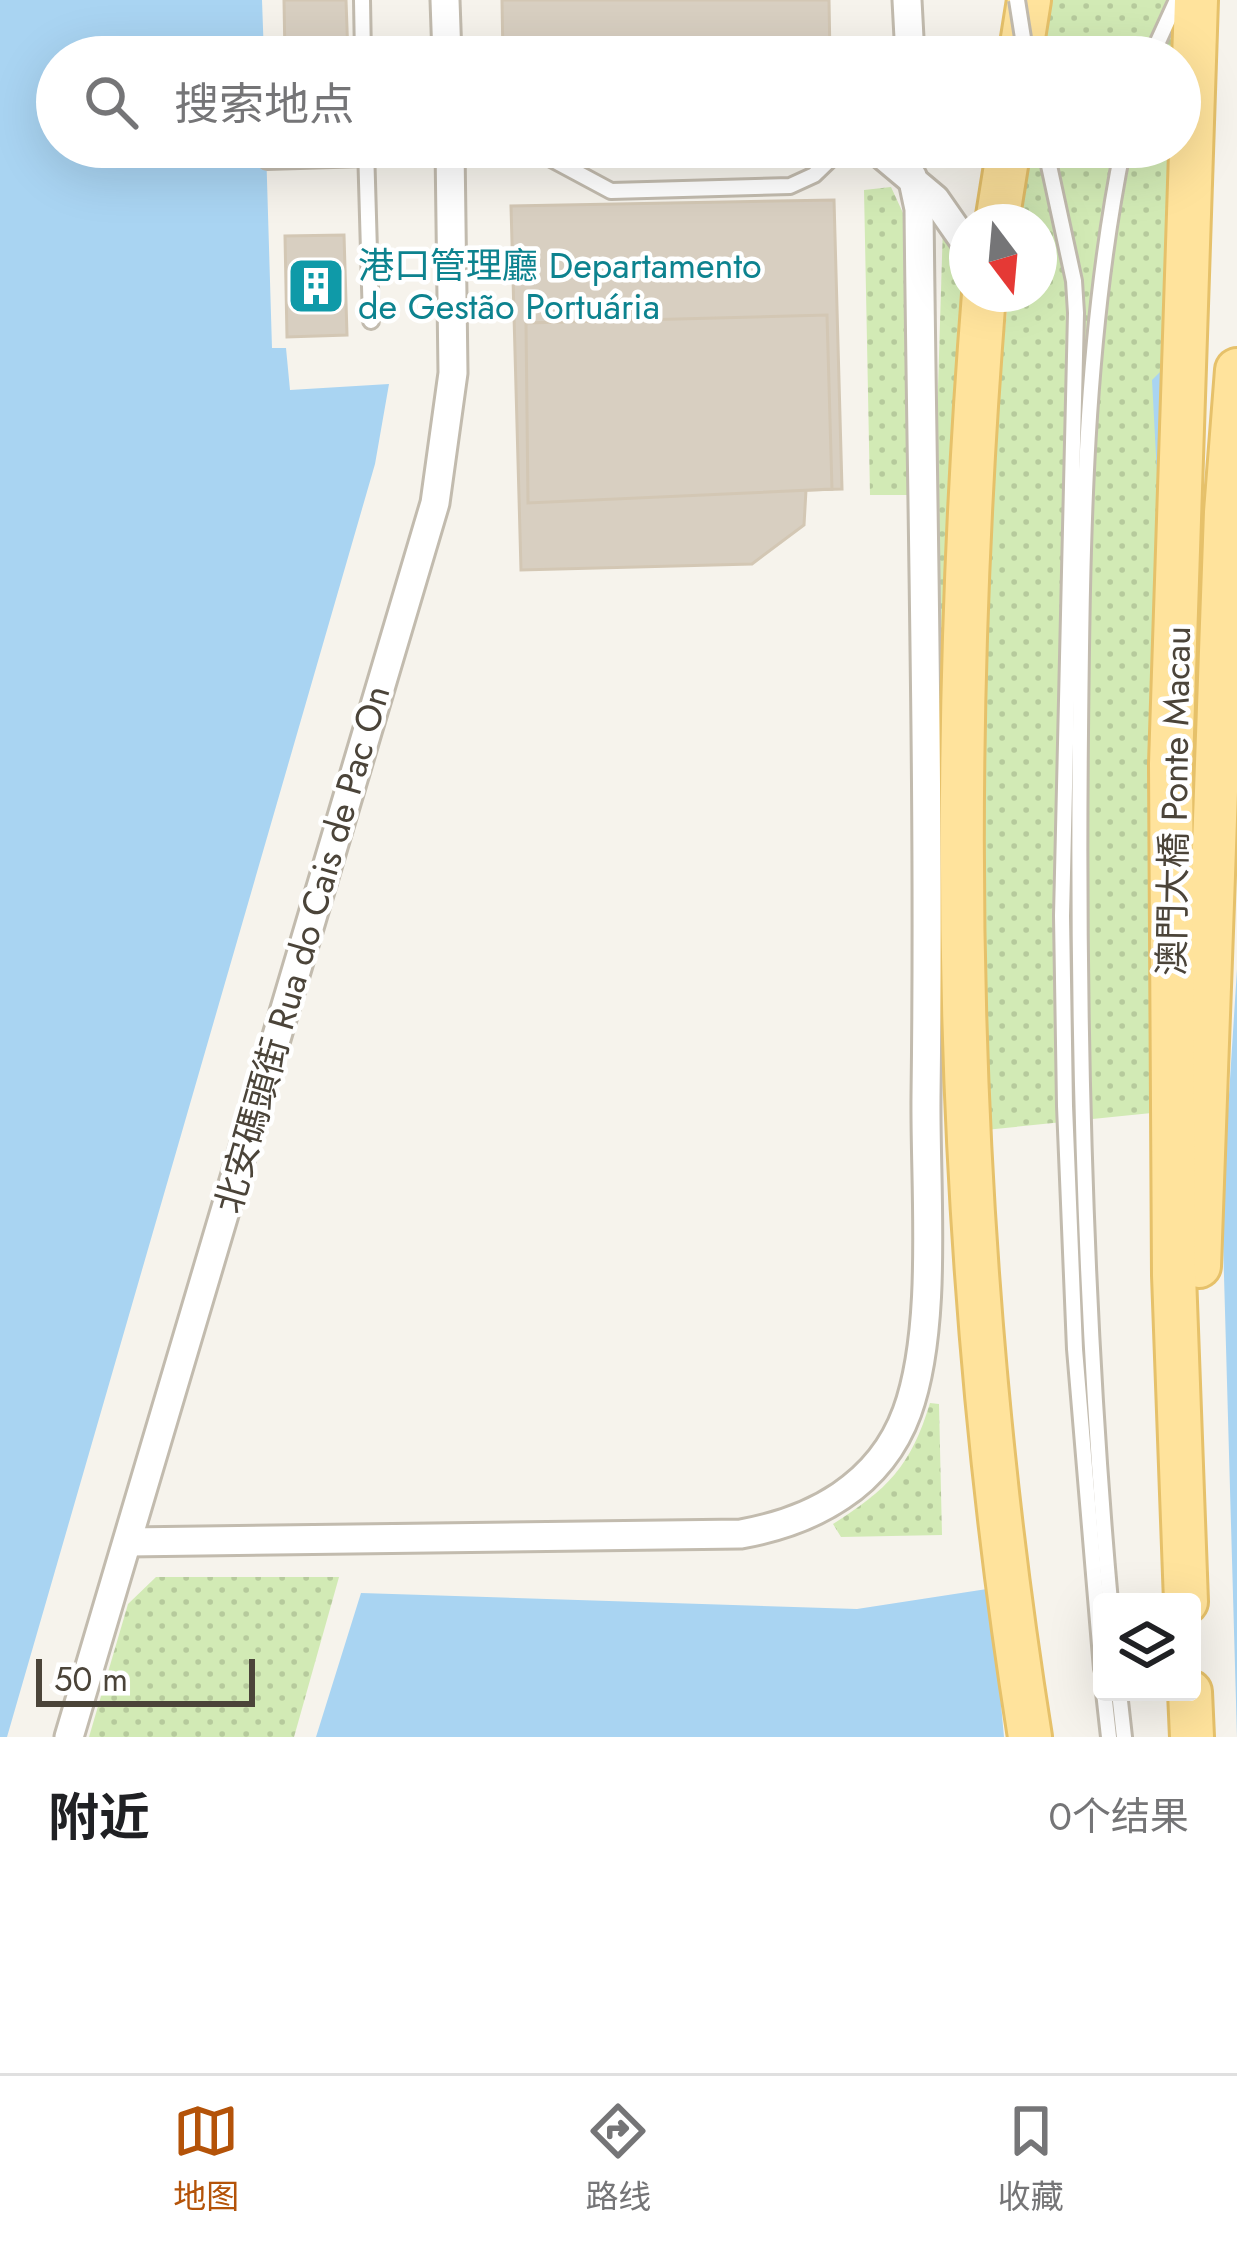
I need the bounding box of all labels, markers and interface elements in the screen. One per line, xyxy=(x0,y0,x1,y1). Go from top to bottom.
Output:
search box xyxy=(36,36,1201,168)
icon: search xyxy=(78,69,144,135)
text: 搜索地点 xyxy=(174,72,354,137)
north arrow xyxy=(949,204,1057,312)
place label: 港口管理廳 Departamento de Gestão Portuária xyxy=(358,239,762,332)
building icon: 港口管理廳 Departamento de Gestão Portuária xyxy=(285,255,347,317)
street label: 澳門大橋 Ponte Macau xyxy=(1145,626,1203,976)
street label: 北安碼頭街 Rua do Cais de Pac On xyxy=(202,679,402,1219)
map controls xyxy=(1093,1593,1201,1701)
button: layers xyxy=(1093,1593,1201,1701)
scale bar xyxy=(36,1653,255,1706)
text: 50 m xyxy=(54,1656,128,1703)
text: 附近 xyxy=(48,1780,150,1854)
text: 0个结果 xyxy=(1049,1788,1189,1845)
tab: 地图 xyxy=(173,2098,239,2220)
tab: 路线 xyxy=(585,2098,651,2220)
tab: 收藏 xyxy=(998,2098,1064,2220)

